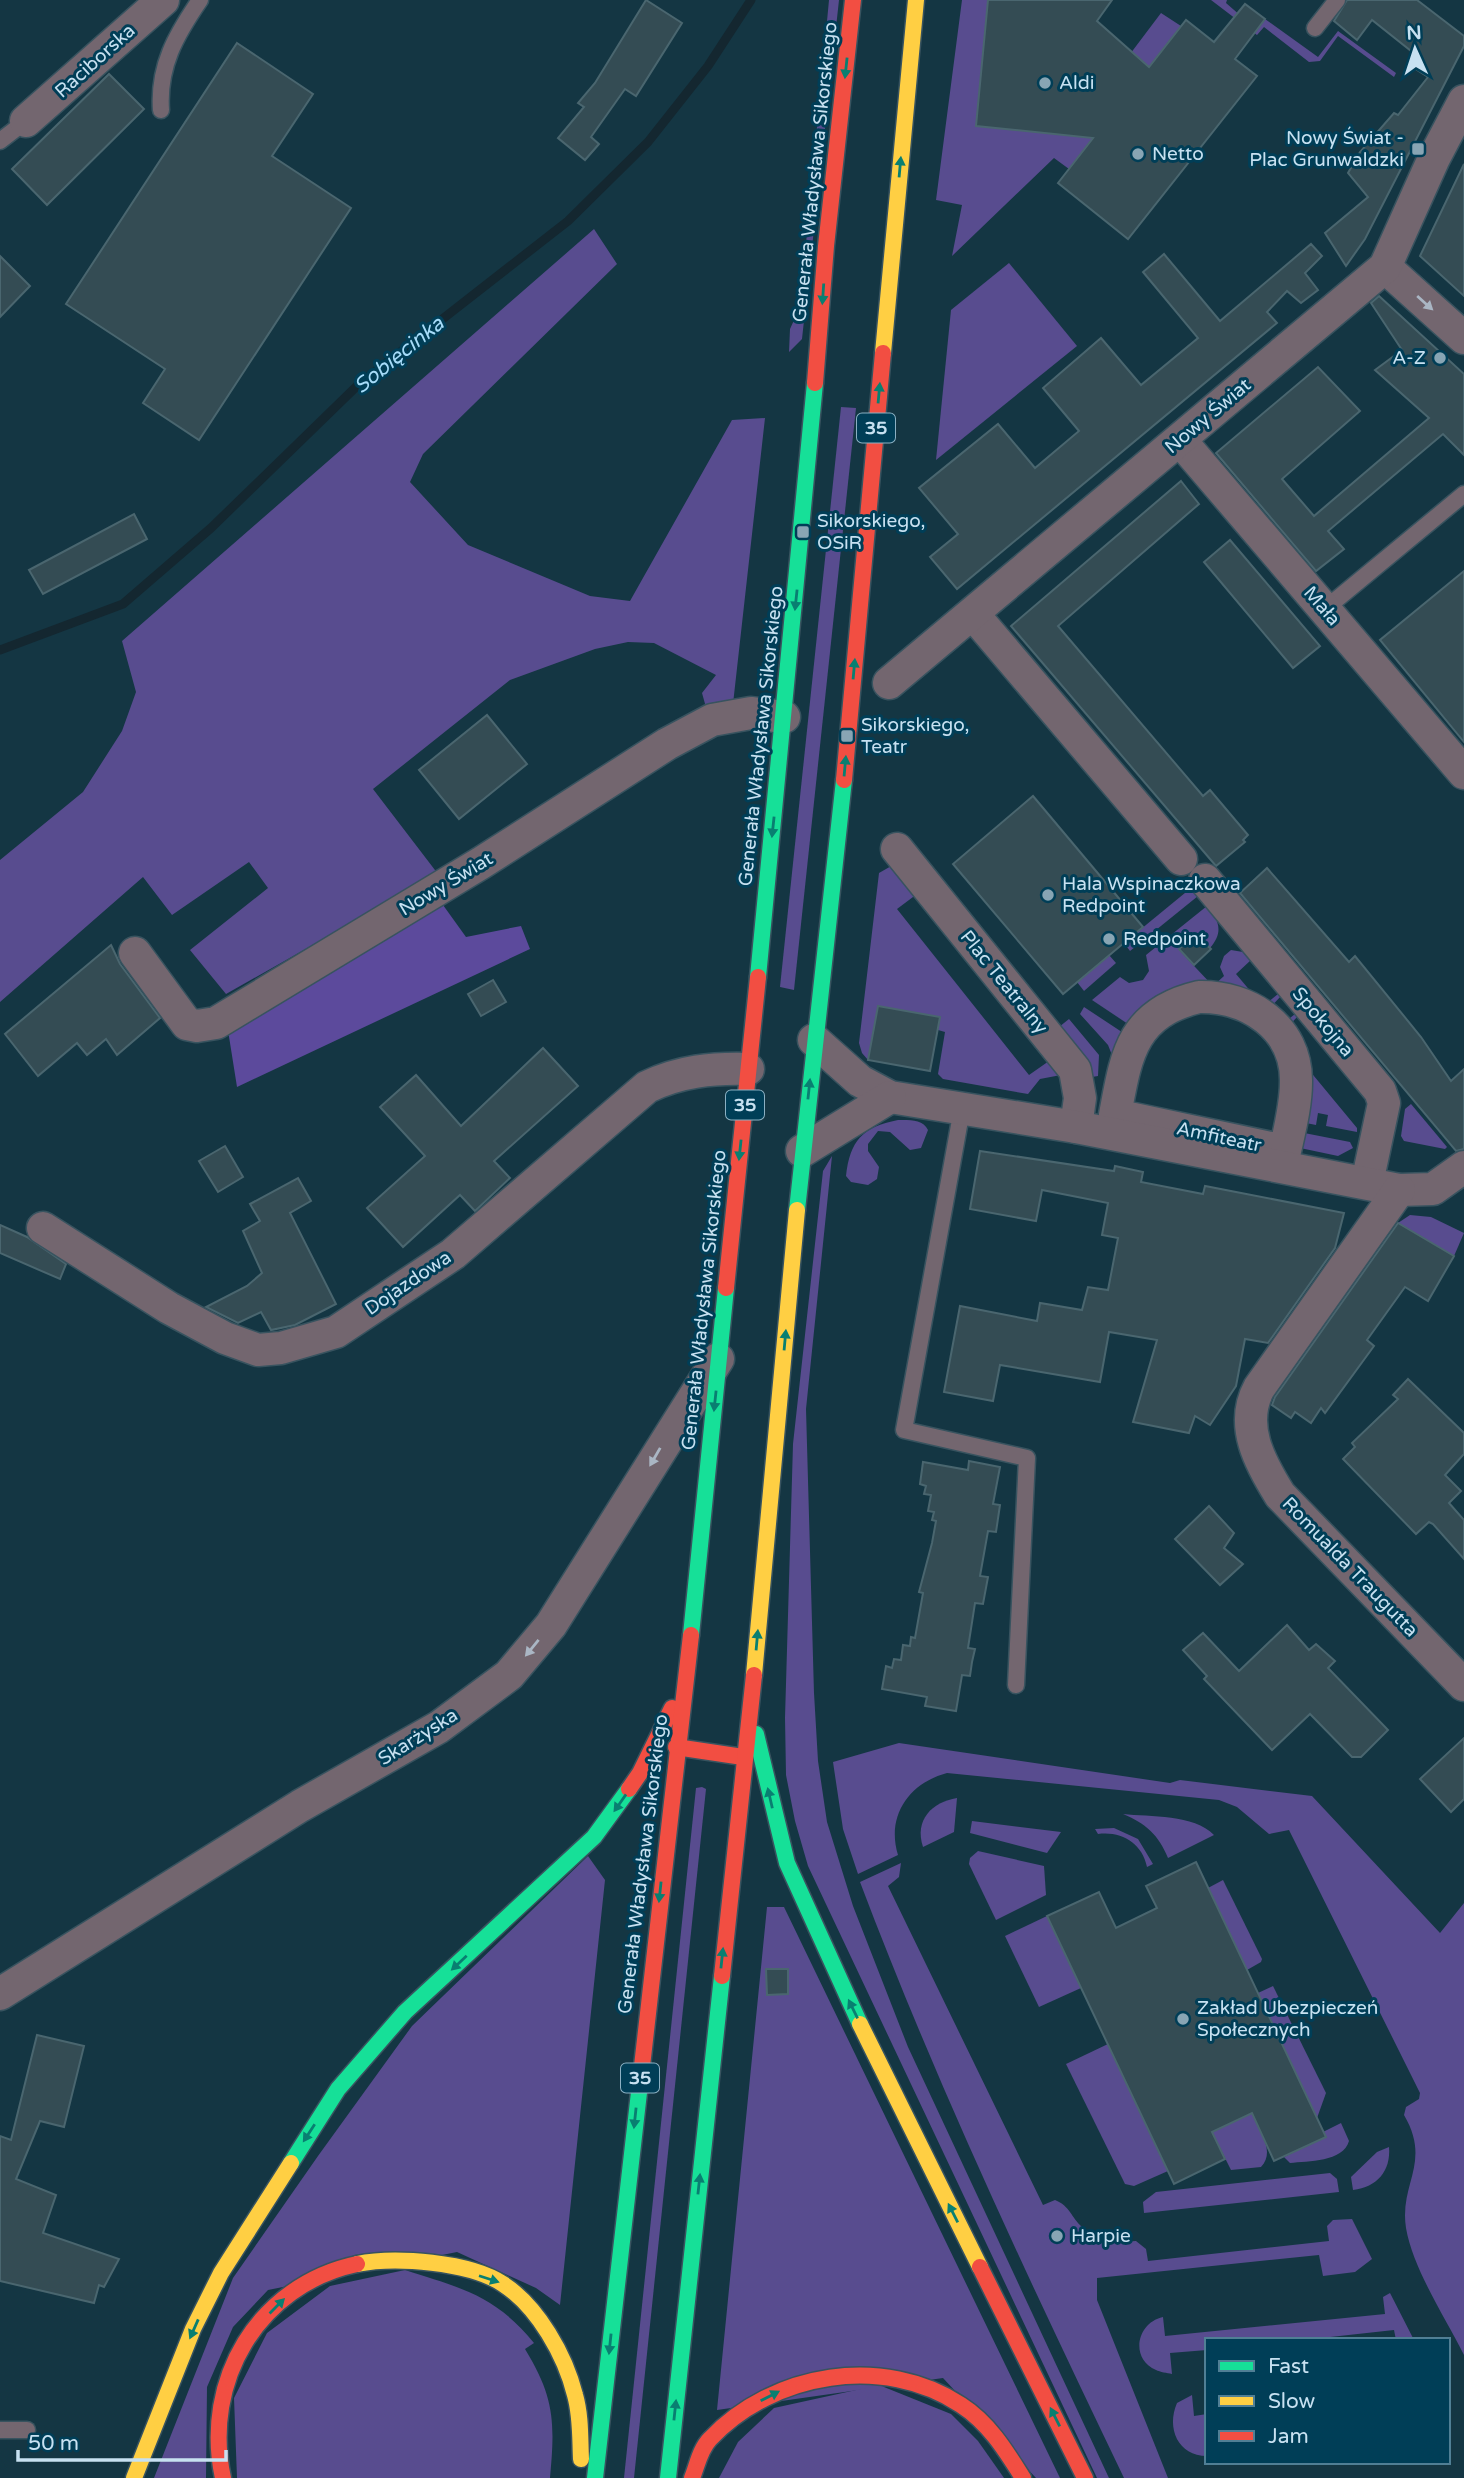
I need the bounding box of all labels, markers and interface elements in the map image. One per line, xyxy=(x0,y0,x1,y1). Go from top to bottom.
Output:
north arrow xyxy=(1380,14,1450,84)
street label: Raciborska xyxy=(51,19,139,103)
street label: Generała Władysława Sikorskiego xyxy=(788,21,842,323)
text: N xyxy=(1406,22,1422,44)
one-way arrow xyxy=(840,57,851,79)
place label: Aldi xyxy=(1059,72,1095,94)
marker: Aldi xyxy=(1037,75,1053,91)
place label: Nowy Świat - Plac Grunwaldzki xyxy=(1249,126,1404,171)
marker: Nowy Świat - Plac Grunwaldzki xyxy=(1410,141,1426,157)
place label: Netto xyxy=(1152,143,1204,165)
marker: Netto xyxy=(1130,146,1146,162)
one-way arrow xyxy=(895,155,906,177)
one-way arrow xyxy=(817,283,828,305)
one-way arrow xyxy=(1416,295,1434,311)
water label: Sobięcinka xyxy=(349,310,450,399)
place label: A-Z xyxy=(1392,347,1426,369)
marker: A-Z xyxy=(1432,350,1448,366)
street label: Nowy Świat xyxy=(1160,373,1255,458)
one-way arrow xyxy=(874,382,885,404)
road number: 35 xyxy=(857,414,895,442)
place label: Sikorskiego, OSiR xyxy=(817,510,926,554)
marker: Sikorskiego, OSiR xyxy=(795,524,811,540)
street label: Mała xyxy=(1299,582,1345,630)
street label: Generała Władysława Sikorskiego xyxy=(734,585,788,887)
one-way arrow xyxy=(790,589,801,611)
one-way arrow xyxy=(849,657,860,679)
place label: Sikorskiego, Teatr xyxy=(861,714,970,758)
marker: Sikorskiego, Teatr xyxy=(839,728,855,744)
one-way arrow xyxy=(840,755,851,777)
one-way arrow xyxy=(767,816,778,838)
street label: Nowy Świat xyxy=(395,847,497,921)
place label: Hala Wspinaczkowa Redpoint xyxy=(1062,873,1241,917)
marker: Hala Wspinaczkowa Redpoint xyxy=(1040,887,1056,903)
street label: Plac Teatralny xyxy=(956,926,1052,1038)
place label: Redpoint xyxy=(1123,928,1206,950)
marker: Redpoint xyxy=(1101,931,1117,947)
street label: Spokojna xyxy=(1288,983,1358,1061)
one-way arrow xyxy=(803,1078,814,1100)
road number: 35 xyxy=(726,1090,764,1120)
street label: Amfiteatr xyxy=(1175,1117,1264,1157)
one-way arrow xyxy=(734,1140,745,1162)
street label: Generała Władysława Sikorskiego xyxy=(677,1149,731,1451)
street label: Dojazdowa xyxy=(361,1246,455,1320)
one-way arrow xyxy=(780,1329,791,1351)
one-way arrow xyxy=(709,1390,720,1412)
one-way arrow xyxy=(649,1447,661,1466)
street label: Romualda Traugutta xyxy=(1278,1493,1422,1641)
one-way arrow xyxy=(752,1629,763,1651)
one-way arrow xyxy=(525,1639,540,1656)
street label: Skarżyska xyxy=(374,1704,462,1770)
street label: Generała Władysława Sikorskiego xyxy=(614,1713,672,2015)
one-way arrow xyxy=(764,1787,775,1809)
one-way arrow xyxy=(613,1794,627,1812)
one-way arrow xyxy=(655,1881,666,1903)
one-way arrow xyxy=(717,1946,728,1968)
one-way arrow xyxy=(451,1954,468,1970)
place label: Zakład Ubezpieczeń Społecznych xyxy=(1197,1997,1378,2041)
one-way arrow xyxy=(847,1999,859,2019)
marker: Zakład Ubezpieczeń Społecznych xyxy=(1175,2011,1191,2027)
road number: 35 xyxy=(621,2064,659,2092)
one-way arrow xyxy=(630,2107,641,2129)
one-way arrow xyxy=(302,2124,316,2142)
one-way arrow xyxy=(693,2173,704,2195)
one-way arrow xyxy=(947,2203,958,2223)
place label: Harpie xyxy=(1071,2225,1131,2247)
marker: Harpie xyxy=(1049,2228,1065,2244)
one-way arrow xyxy=(479,2274,500,2285)
one-way arrow xyxy=(268,2297,285,2314)
one-way arrow xyxy=(188,2318,199,2339)
one-way arrow xyxy=(605,2333,616,2355)
legend xyxy=(1205,2338,1450,2464)
text: Fast xyxy=(1268,2354,1309,2379)
text: Slow xyxy=(1268,2389,1316,2414)
one-way arrow xyxy=(761,2391,781,2403)
one-way arrow xyxy=(670,2399,681,2421)
one-way arrow xyxy=(1049,2407,1060,2427)
scale bar xyxy=(18,2418,226,2462)
text: Jam xyxy=(1268,2424,1309,2449)
text: 50 m xyxy=(28,2431,79,2456)

